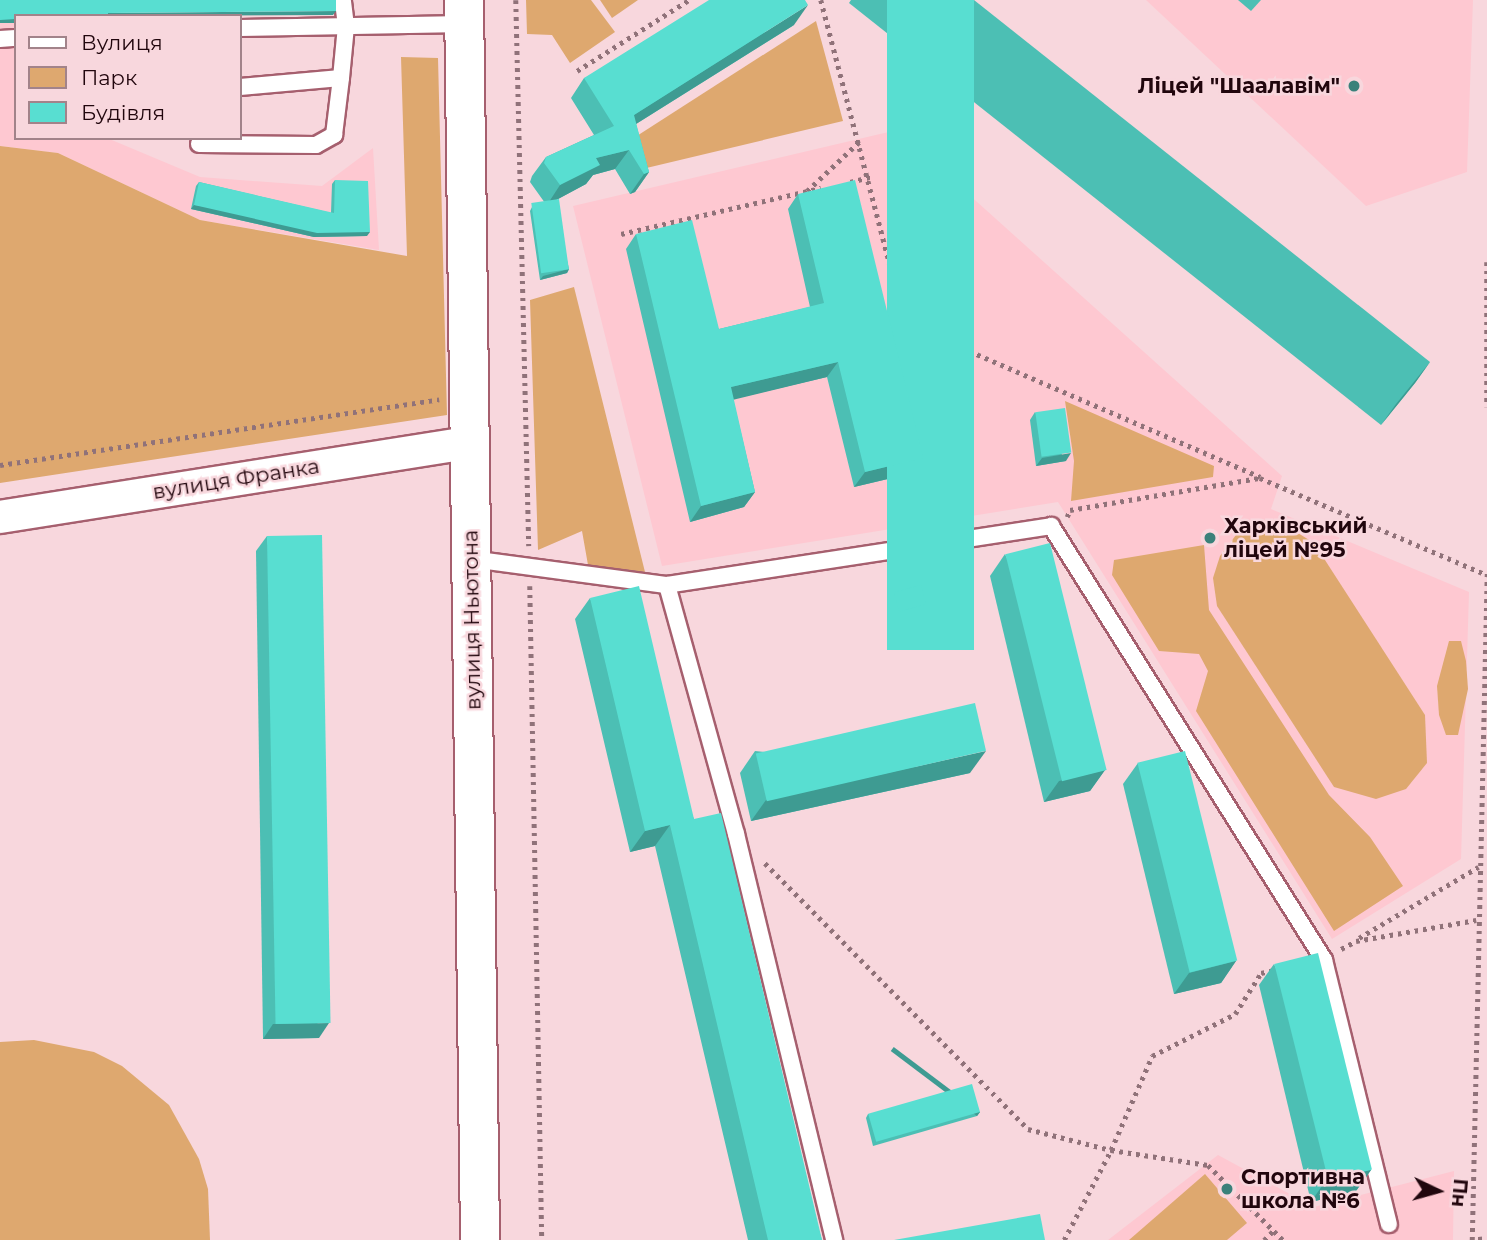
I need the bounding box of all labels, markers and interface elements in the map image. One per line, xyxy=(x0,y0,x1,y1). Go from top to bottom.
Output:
legend xyxy=(14,14,242,140)
text: Вулиця xyxy=(81,30,163,55)
text: Парк xyxy=(81,65,137,90)
place label: Ліцей "Шаалавім" xyxy=(1138,73,1340,99)
marker: Ліцей "Шаалавім" xyxy=(1346,78,1362,94)
text: Будівля xyxy=(81,100,165,125)
street label: вулиця Франка xyxy=(151,453,321,505)
place label: Харківський ліцей №95 xyxy=(1224,513,1367,563)
street label: вулиця Ньютона xyxy=(458,530,486,710)
marker: Харківський ліцей №95 xyxy=(1202,530,1218,546)
north arrow xyxy=(1403,1156,1473,1226)
place label: Спортивна школа №6 xyxy=(1241,1164,1365,1214)
text: Пн xyxy=(1447,1178,1472,1208)
marker: Спортивна школа №6 xyxy=(1219,1181,1235,1197)

